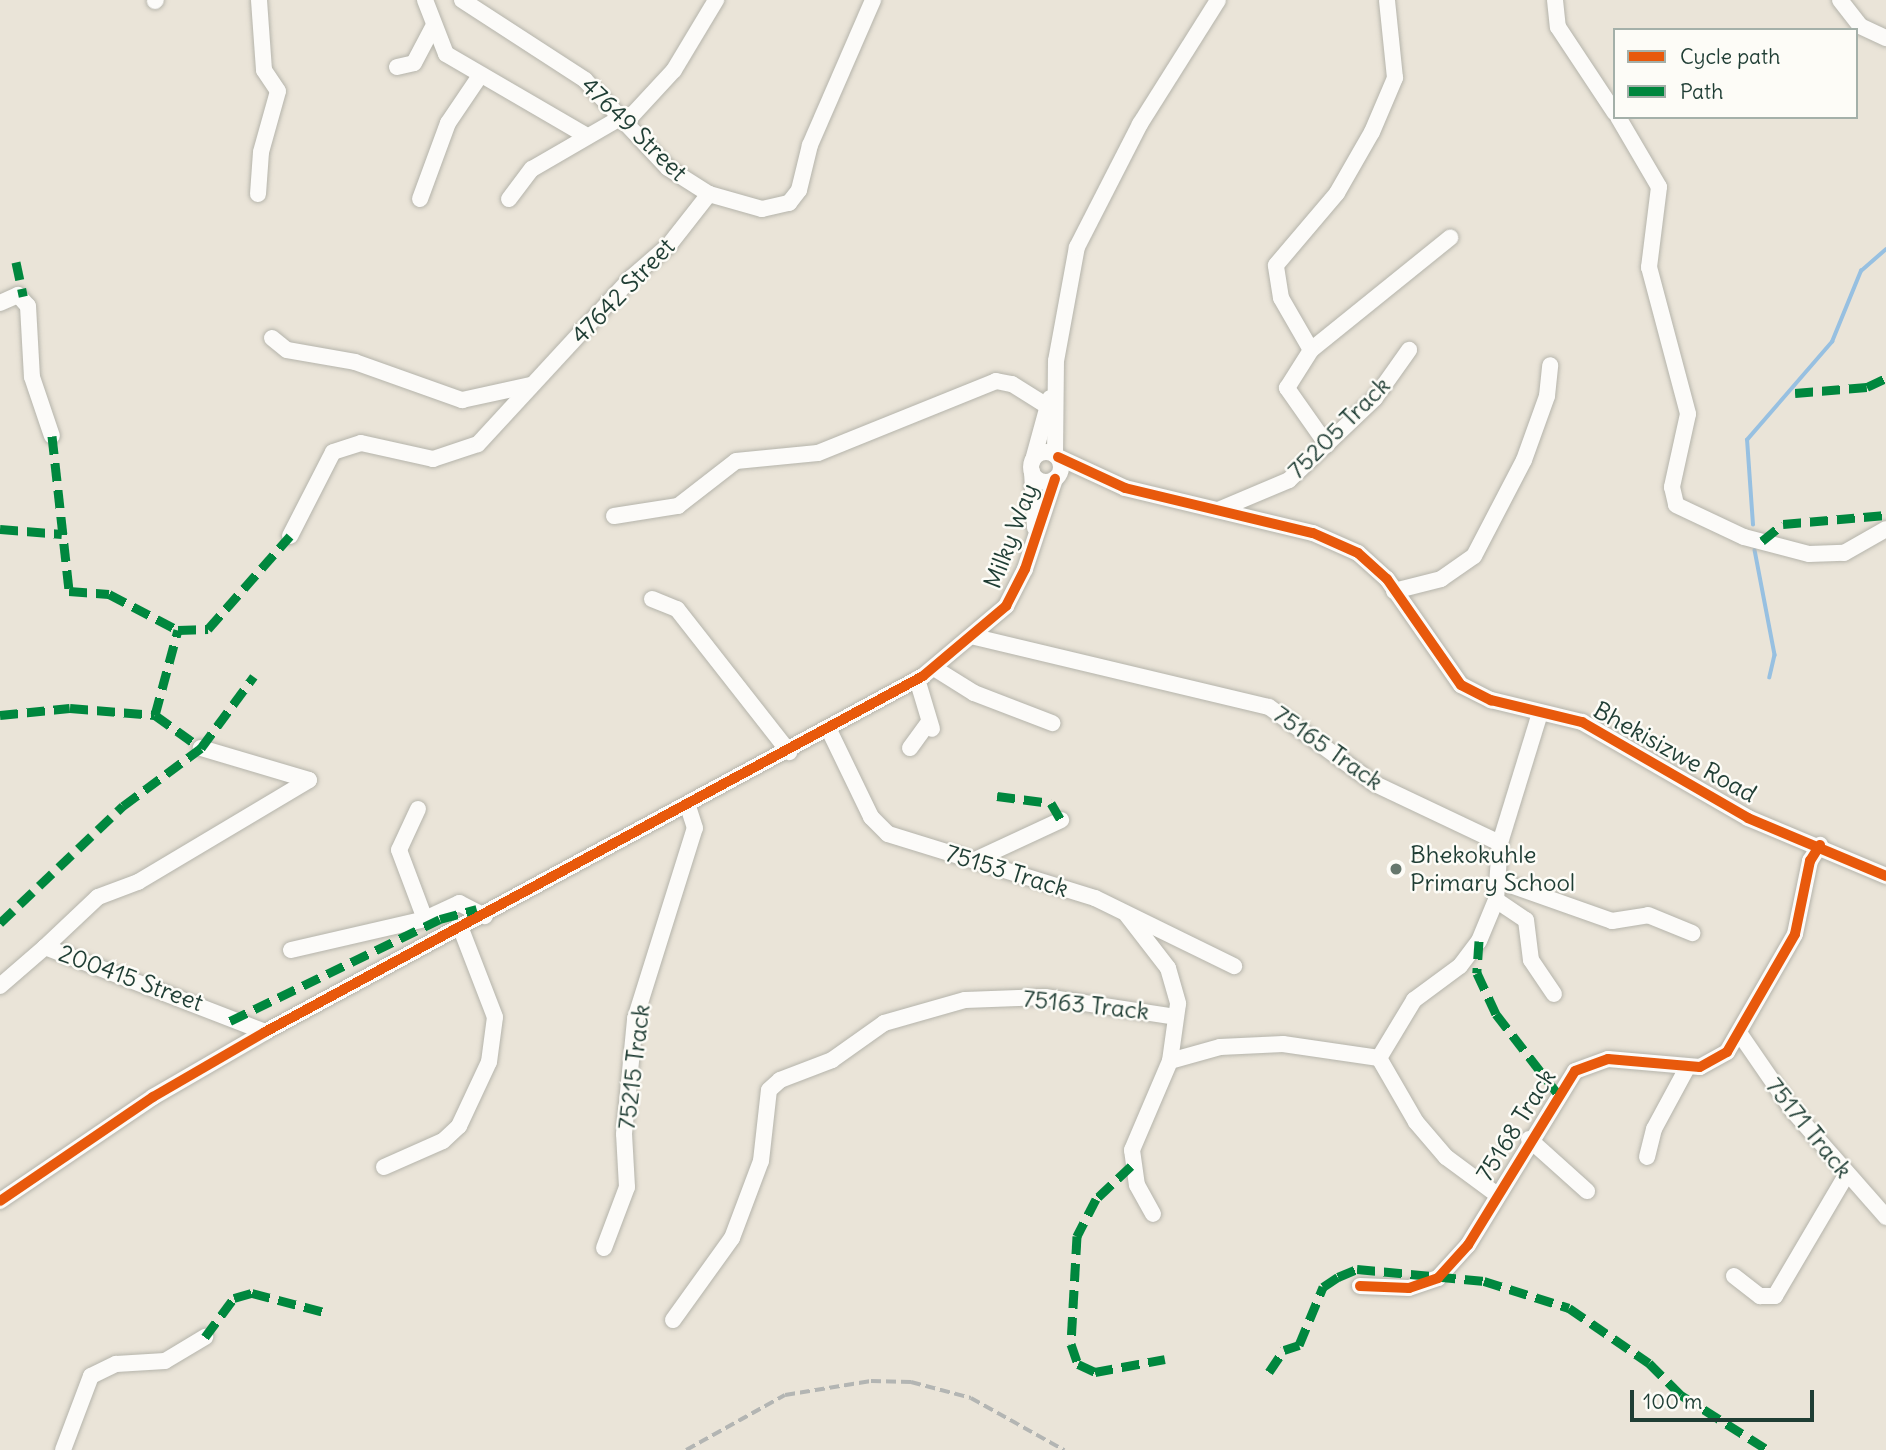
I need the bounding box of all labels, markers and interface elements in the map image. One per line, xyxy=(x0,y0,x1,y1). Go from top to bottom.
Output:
legend xyxy=(1613,28,1858,119)
text: Cycle path xyxy=(1680,43,1780,70)
street label: 47649 Street xyxy=(575,71,693,187)
text: Path xyxy=(1680,78,1723,105)
street label: 47642 Street xyxy=(566,232,680,350)
street label: 75205 Track xyxy=(1282,371,1396,485)
street label: Milky Way xyxy=(978,480,1044,592)
street label: Bhekisizwe Road xyxy=(1589,695,1761,809)
street label: 75165 Track xyxy=(1268,700,1388,796)
street label: 75153 Track xyxy=(942,839,1072,903)
place label: Bhekokuhle Primary School xyxy=(1410,841,1575,897)
marker: Bhekokuhle Primary School xyxy=(1388,861,1404,877)
street label: 200415 Street xyxy=(55,939,207,1017)
street label: 75163 Track xyxy=(1021,984,1151,1026)
street label: 75215 Track xyxy=(612,1003,656,1131)
street label: 75168 Track xyxy=(1470,1064,1562,1186)
street label: 75171 Track xyxy=(1760,1072,1858,1184)
scale bar xyxy=(1634,1376,1818,1420)
text: 100 m xyxy=(1643,1388,1702,1415)

